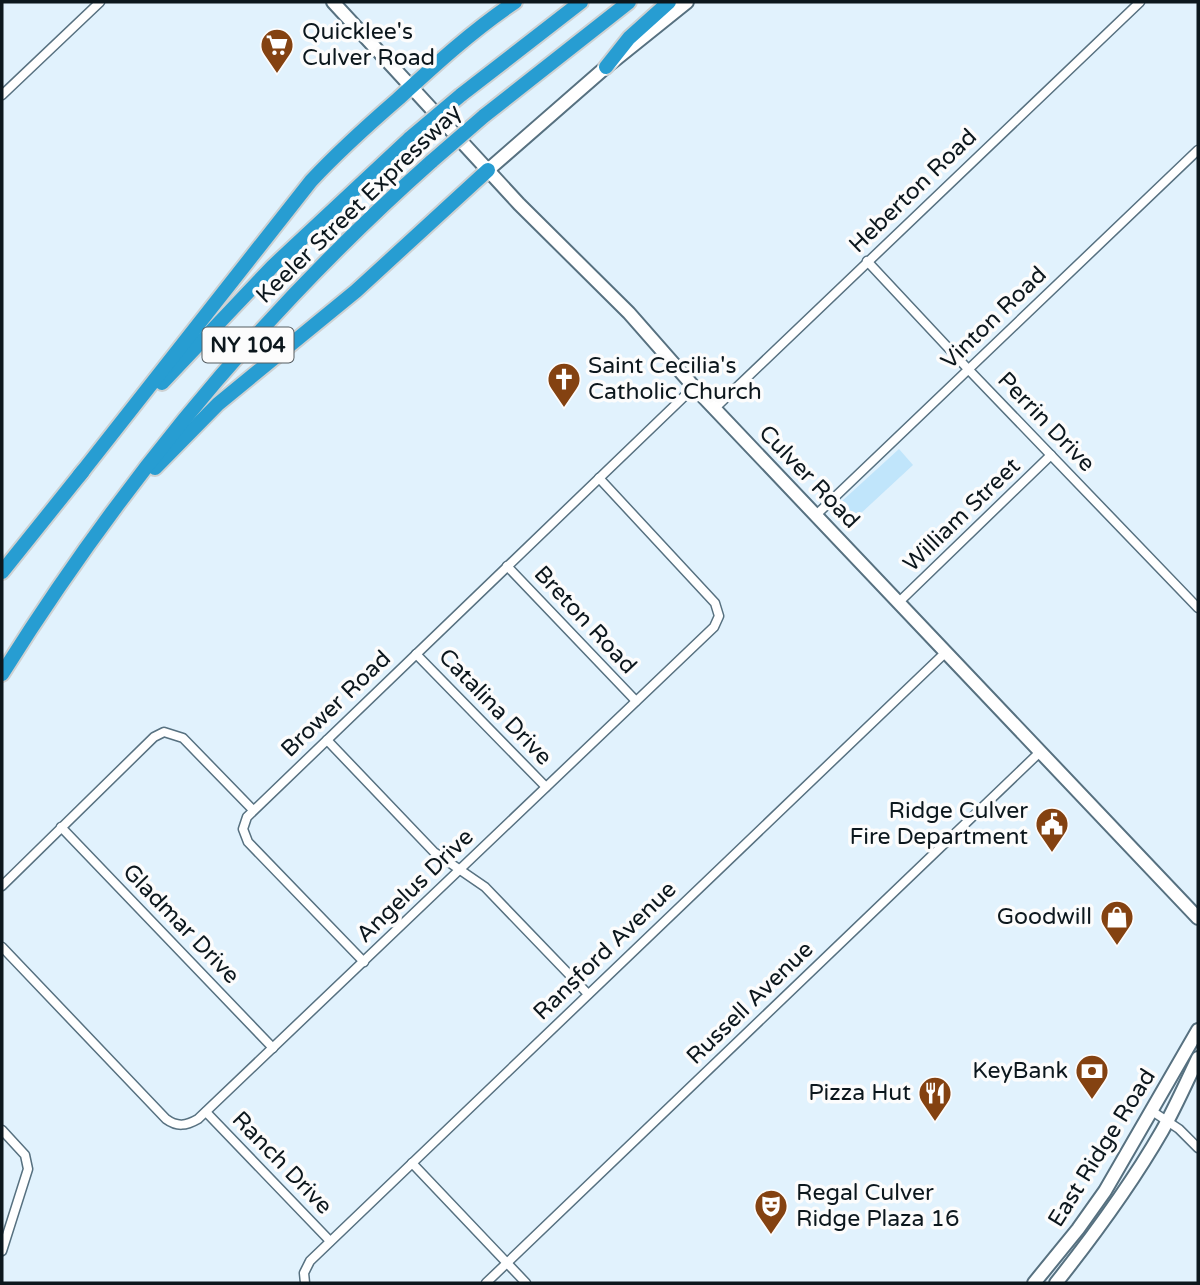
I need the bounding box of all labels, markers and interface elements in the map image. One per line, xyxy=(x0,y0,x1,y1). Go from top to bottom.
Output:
place label: Quicklee's Culver Road xyxy=(302,18,435,72)
supermarket icon: Quicklee's Culver Road xyxy=(258,26,296,75)
street label: Keeler Street Expressway xyxy=(250,98,468,310)
street label: Heberton Road xyxy=(843,123,983,259)
street label: Vinton Road xyxy=(936,261,1052,375)
road number: NY 104 xyxy=(202,328,294,362)
place label: Saint Cecilia's Catholic Church xyxy=(588,352,762,406)
church icon: Saint Cecilia's Catholic Church xyxy=(545,360,583,409)
street label: Perrin Drive xyxy=(991,366,1101,478)
street label: Culver Road xyxy=(753,419,865,535)
street label: William Street xyxy=(898,452,1026,578)
street label: Breton Road xyxy=(528,560,642,680)
street label: Catalina Drive xyxy=(432,643,558,771)
street label: Brower Road xyxy=(275,645,397,763)
place label: Ridge Culver Fire Department xyxy=(850,797,1028,851)
public building icon: Ridge Culver Fire Department xyxy=(1033,805,1071,854)
street label: Angelus Drive xyxy=(351,823,479,949)
street label: Gladmar Drive xyxy=(117,858,245,990)
street label: Ransford Avenue xyxy=(528,876,682,1026)
shop icon: Goodwill xyxy=(1098,898,1136,947)
place label: Goodwill xyxy=(997,903,1092,931)
street label: Russell Avenue xyxy=(681,936,819,1070)
bank icon: KeyBank xyxy=(1073,1052,1111,1101)
place label: KeyBank xyxy=(972,1057,1068,1085)
street label: East Ridge Road xyxy=(1042,1064,1162,1232)
restaurant icon: Pizza Hut xyxy=(916,1074,954,1123)
place label: Pizza Hut xyxy=(808,1079,911,1107)
street label: Ranch Drive xyxy=(226,1106,338,1220)
place label: Regal Culver Ridge Plaza 16 xyxy=(796,1179,959,1233)
theatre icon: Regal Culver Ridge Plaza 16 xyxy=(752,1187,790,1236)

